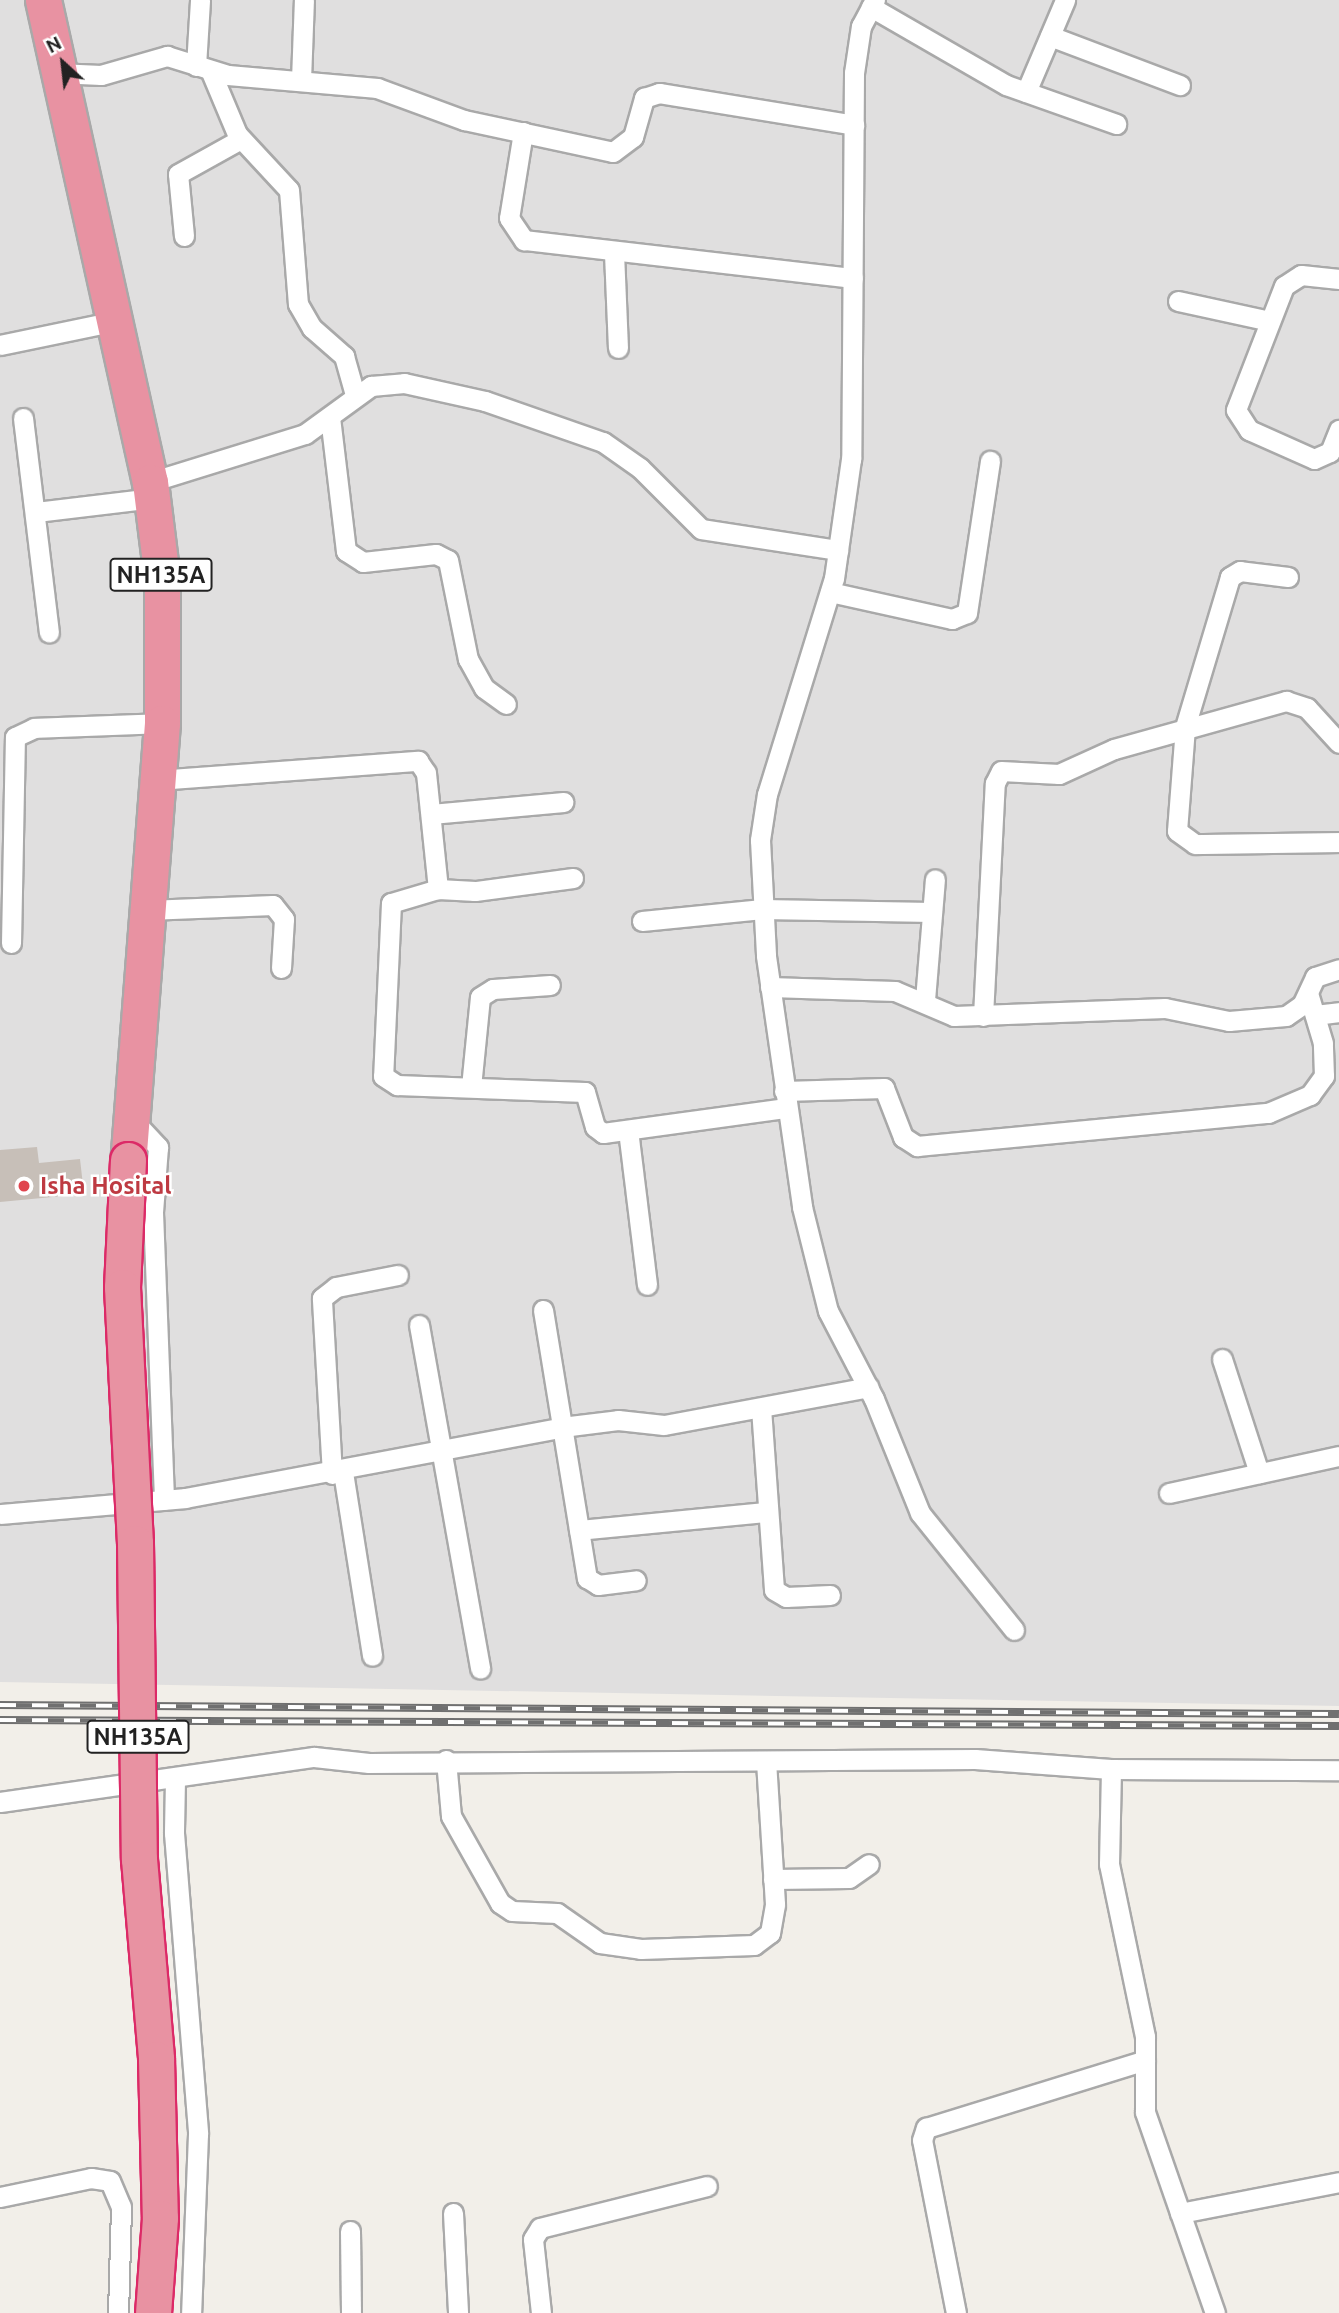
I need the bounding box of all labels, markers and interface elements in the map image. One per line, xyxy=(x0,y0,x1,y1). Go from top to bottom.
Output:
north arrow xyxy=(28,28,98,98)
text: N xyxy=(42,31,65,57)
road number: NH135A xyxy=(108,555,214,594)
place label: Isha Hosital xyxy=(40,1172,171,1200)
marker: Isha Hosital xyxy=(14,1176,34,1196)
road number: NH135A xyxy=(86,1718,190,1756)

